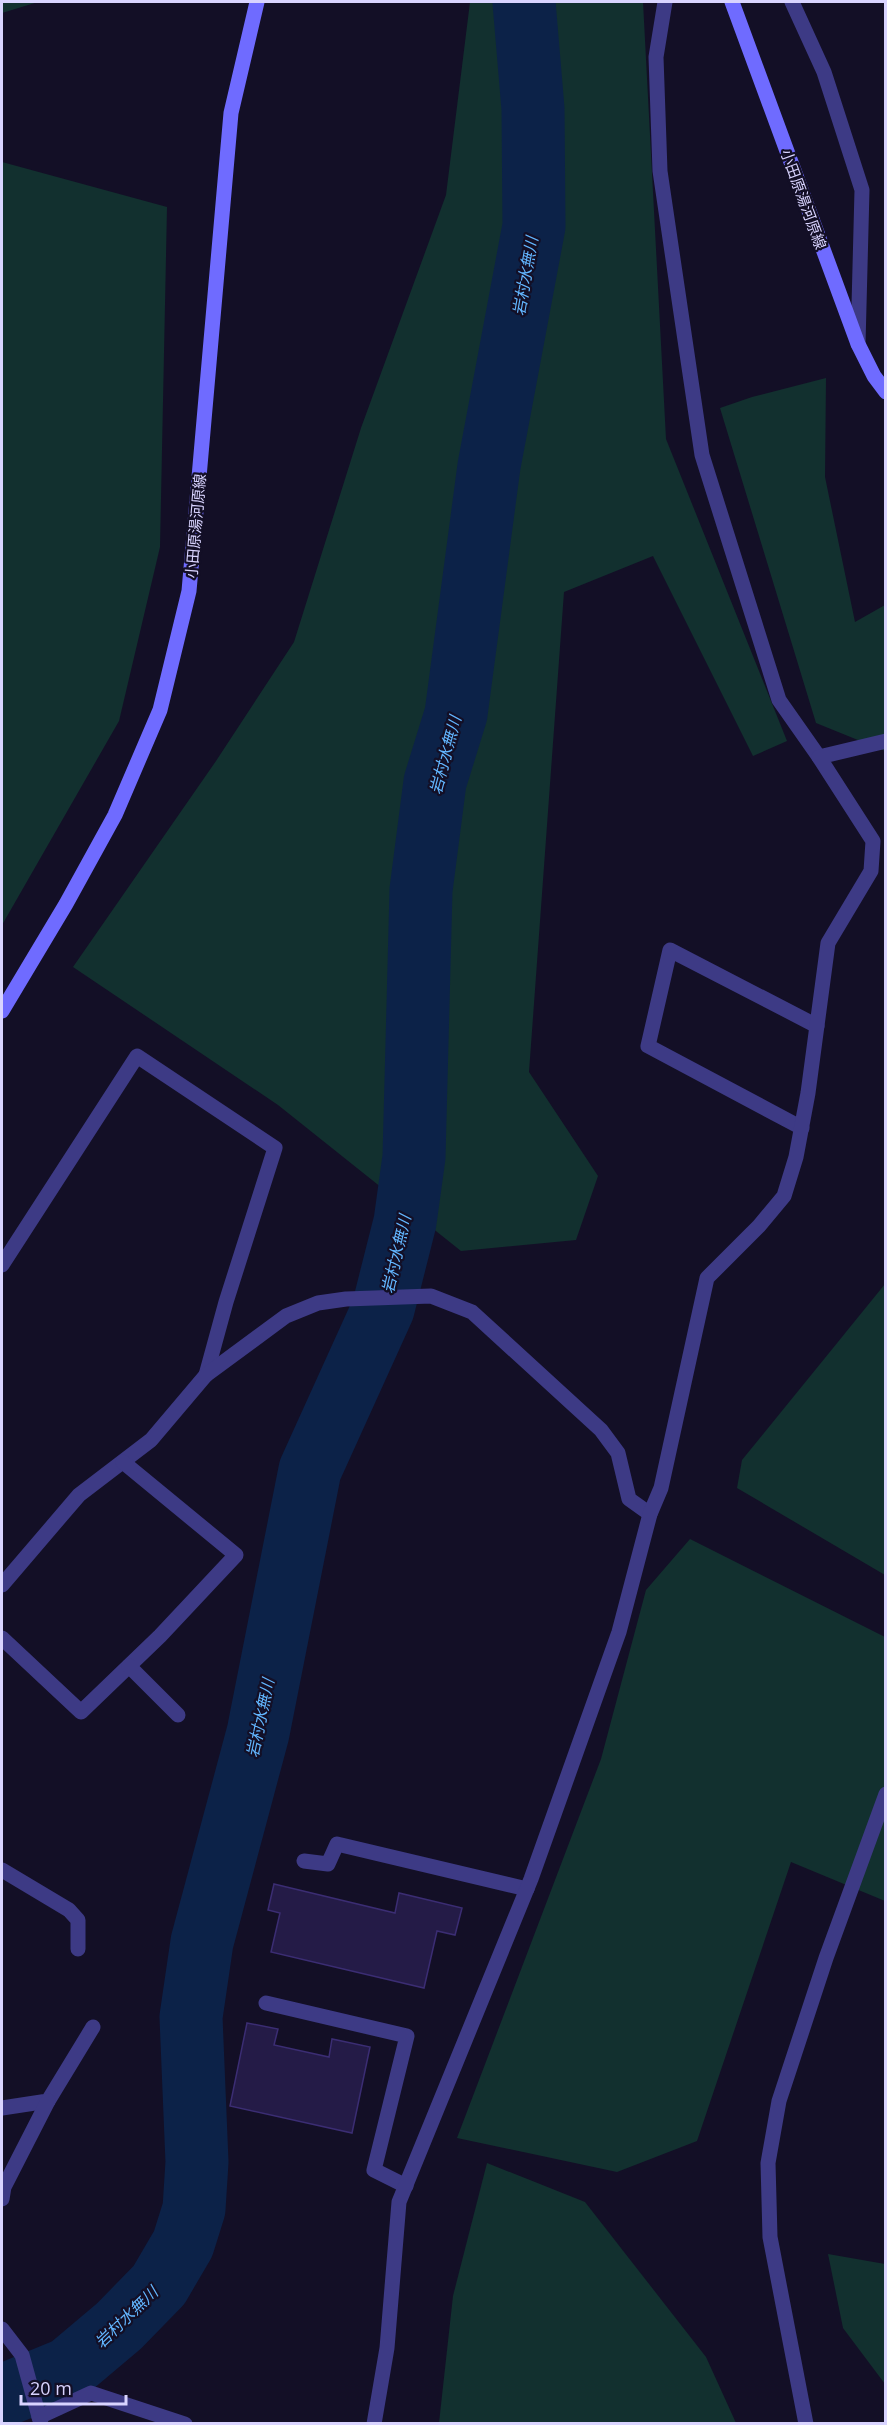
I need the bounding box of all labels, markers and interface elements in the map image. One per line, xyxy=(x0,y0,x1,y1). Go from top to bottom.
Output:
street label: 小田原湯河原線 xyxy=(777,146,831,252)
water label: 岩村水無川 xyxy=(507,233,543,317)
street label: 小田原湯河原線 xyxy=(180,473,210,579)
water label: 岩村水無川 xyxy=(424,712,466,796)
water label: 岩村水無川 xyxy=(376,1211,416,1295)
water label: 岩村水無川 xyxy=(241,1675,279,1759)
water label: 岩村水無川 xyxy=(90,2280,164,2353)
scale bar xyxy=(21,2368,126,2406)
text: 20 m xyxy=(30,2376,72,2400)

